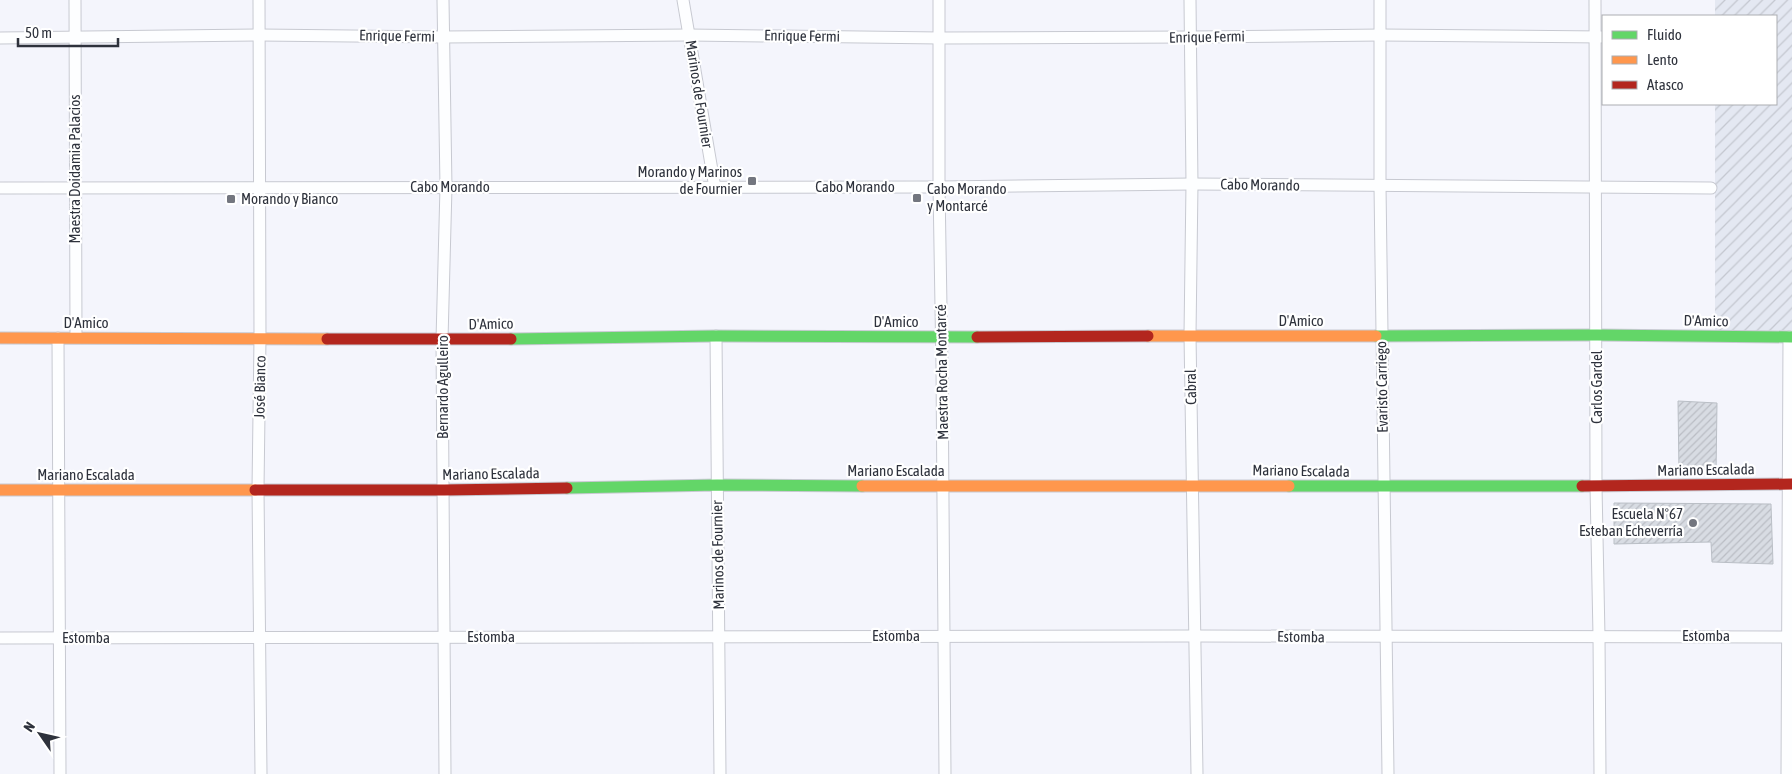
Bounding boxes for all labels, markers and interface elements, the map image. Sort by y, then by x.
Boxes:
scale bar [18,15,118,47]
legend [1602,15,1777,105]
text: 50 m [25,24,52,41]
street label: Enrique Fermi [359,26,435,45]
street label: Enrique Fermi [764,26,840,45]
text: Fluido [1647,26,1682,43]
street label: Enrique Fermi [1169,27,1245,46]
street label: Marinos de Fournier [683,39,717,150]
text: Lento [1647,51,1678,68]
text: Atasco [1647,76,1684,93]
street label: Maestra Doidamia Palacios [66,94,83,244]
place label: Morando y Marinos de Fournier [638,163,743,197]
marker: Morando y Marinos de Fournier [746,175,758,187]
street label: Cabo Morando [1220,175,1300,194]
street label: Cabo Morando [410,178,490,195]
street label: Cabo Morando [815,178,895,195]
place label: Cabo Morando y Montarcé [927,180,1007,214]
place label: Morando y Bianco [241,190,338,207]
marker: Cabo Morando y Montarcé [911,192,923,204]
marker: Morando y Bianco [225,193,237,205]
street label: Maestra Rocha Montarcé [932,304,951,440]
street label: D'Amico [1278,312,1324,329]
street label: D'Amico [1683,312,1729,329]
street label: D'Amico [873,313,919,330]
street label: D'Amico [63,314,109,331]
street label: D'Amico [468,315,514,332]
street label: Bernardo Agulleiro [434,335,451,439]
street label: Evaristo Carriego [1372,341,1391,433]
street label: Carlos Gardel [1588,350,1605,424]
street label: José Bianco [250,355,269,419]
street label: Cabral [1182,369,1199,405]
street label: Mariano Escalada [1657,460,1755,479]
street label: Mariano Escalada [1252,461,1350,480]
street label: Mariano Escalada [847,462,945,479]
street label: Mariano Escalada [442,464,540,483]
street label: Mariano Escalada [37,466,135,483]
street label: Marinos de Fournier [708,500,727,610]
place label: Escuela N°67 Esteban Echeverría [1579,505,1683,539]
marker: Escuela N°67 Esteban Echeverría [1687,517,1699,529]
street label: Estomba [872,627,920,644]
street label: Estomba [1682,627,1730,644]
street label: Estomba [467,628,515,645]
street label: Estomba [1277,628,1325,645]
street label: Estomba [62,629,110,646]
north arrow [15,709,65,759]
text: N [20,719,38,735]

